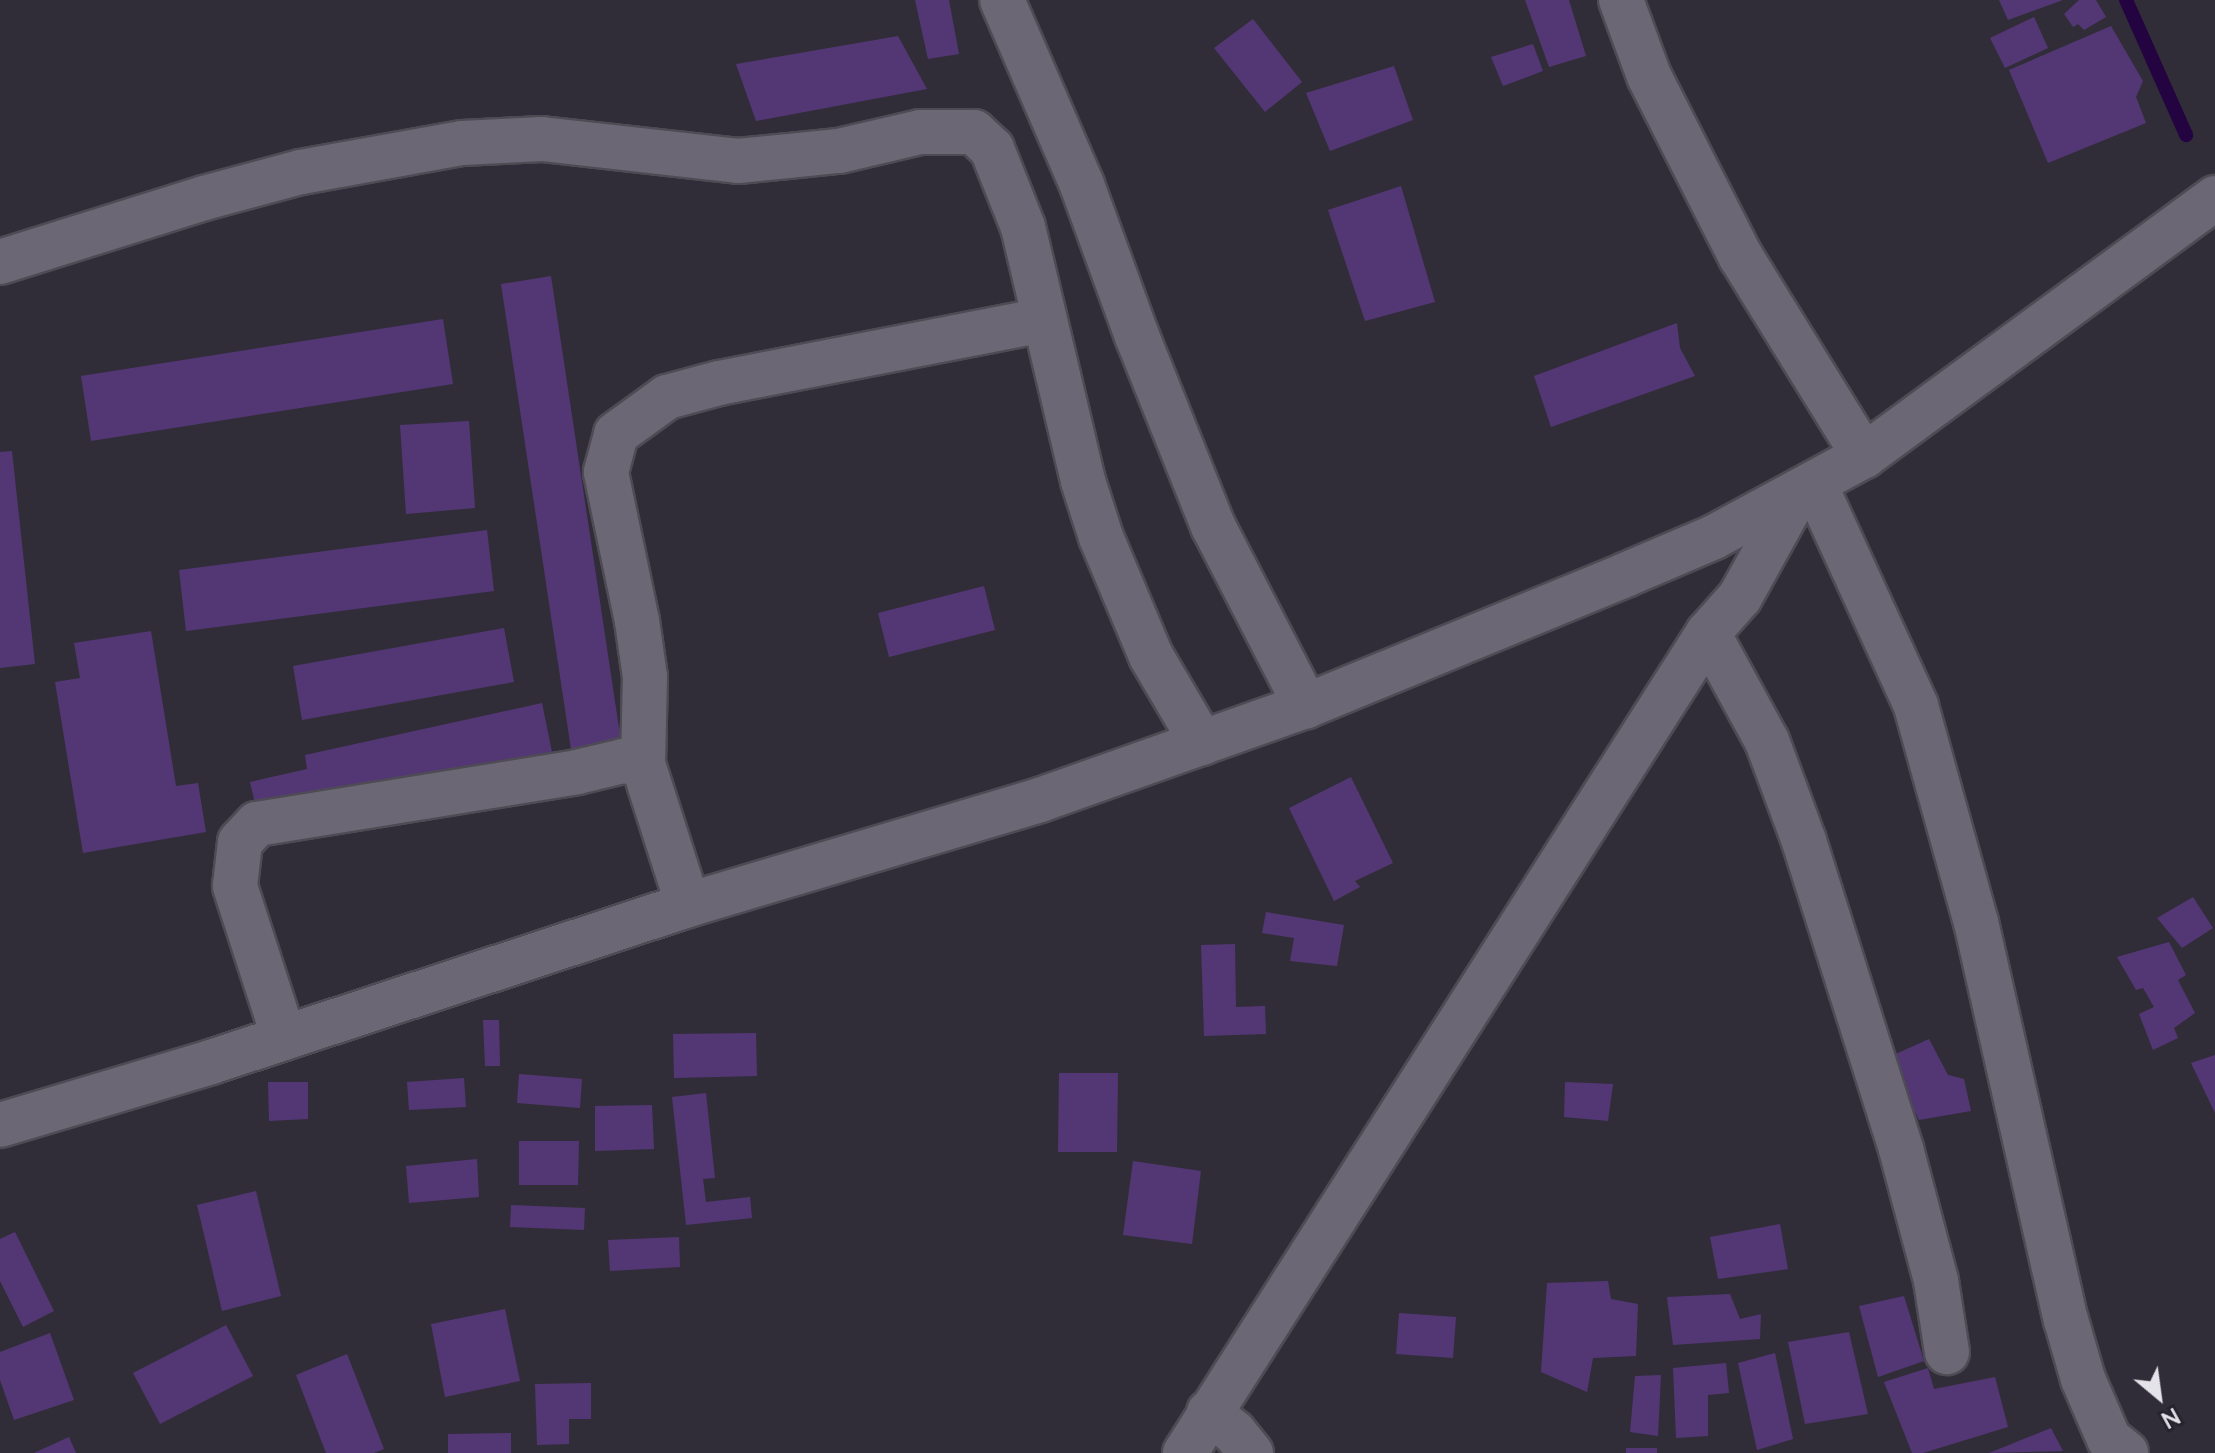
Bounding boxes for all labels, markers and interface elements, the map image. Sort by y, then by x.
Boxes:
north arrow [2119,1357,2199,1437]
text: N [2157,1403,2185,1434]

